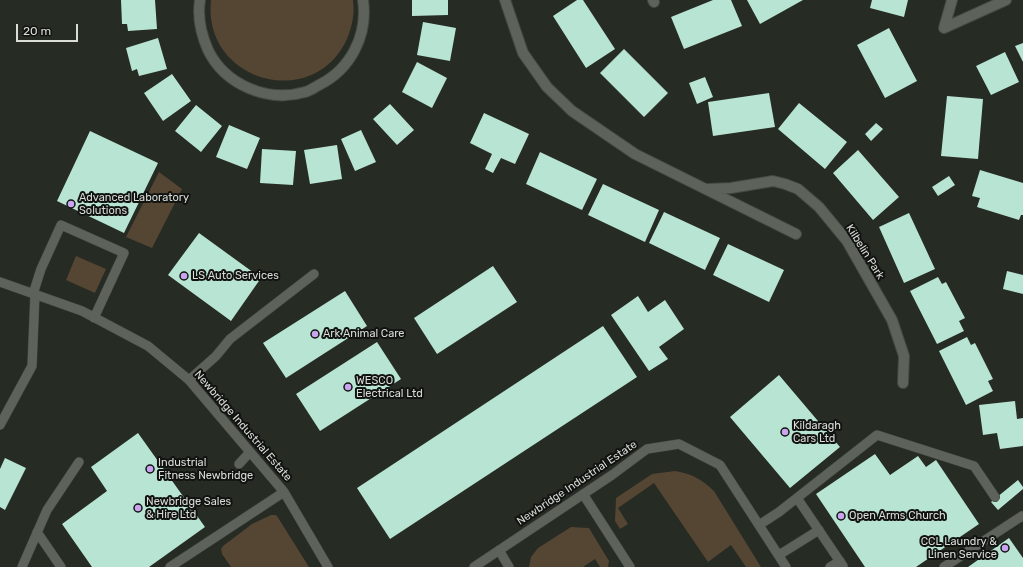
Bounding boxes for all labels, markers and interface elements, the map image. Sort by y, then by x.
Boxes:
scale bar [18,16,80,42]
text: 20 m [23,24,51,38]
place label: Advanced Laboratory Solutions [79,191,189,217]
marker: Advanced Laboratory Solutions [66,199,76,209]
street label: Kilbelin Park [843,222,887,282]
place label: LS Auto Services [192,269,279,283]
marker: LS Auto Services [179,271,189,281]
place label: Ark Animal Care [323,327,404,341]
marker: Ark Animal Care [310,329,320,339]
street label: Newbridge Industrial Estate [191,368,295,484]
place label: WESCO Electrical Ltd [356,374,423,400]
marker: WESCO Electrical Ltd [343,382,353,392]
place label: Kildaragh Cars Ltd [793,419,841,445]
marker: Kildaragh Cars Ltd [780,427,790,437]
street label: Newbridge Industrial Estate [514,438,640,528]
place label: Industrial Fitness Newbridge [158,456,253,482]
marker: Industrial Fitness Newbridge [145,464,155,474]
place label: Newbridge Sales & Hire Ltd [146,495,231,521]
marker: Newbridge Sales & Hire Ltd [133,503,143,513]
place label: Open Arms Church [849,509,946,523]
marker: Open Arms Church [836,511,846,521]
place label: CCL Laundry & Linen Service [921,535,997,561]
marker: CCL Laundry & Linen Service [1000,543,1010,553]

